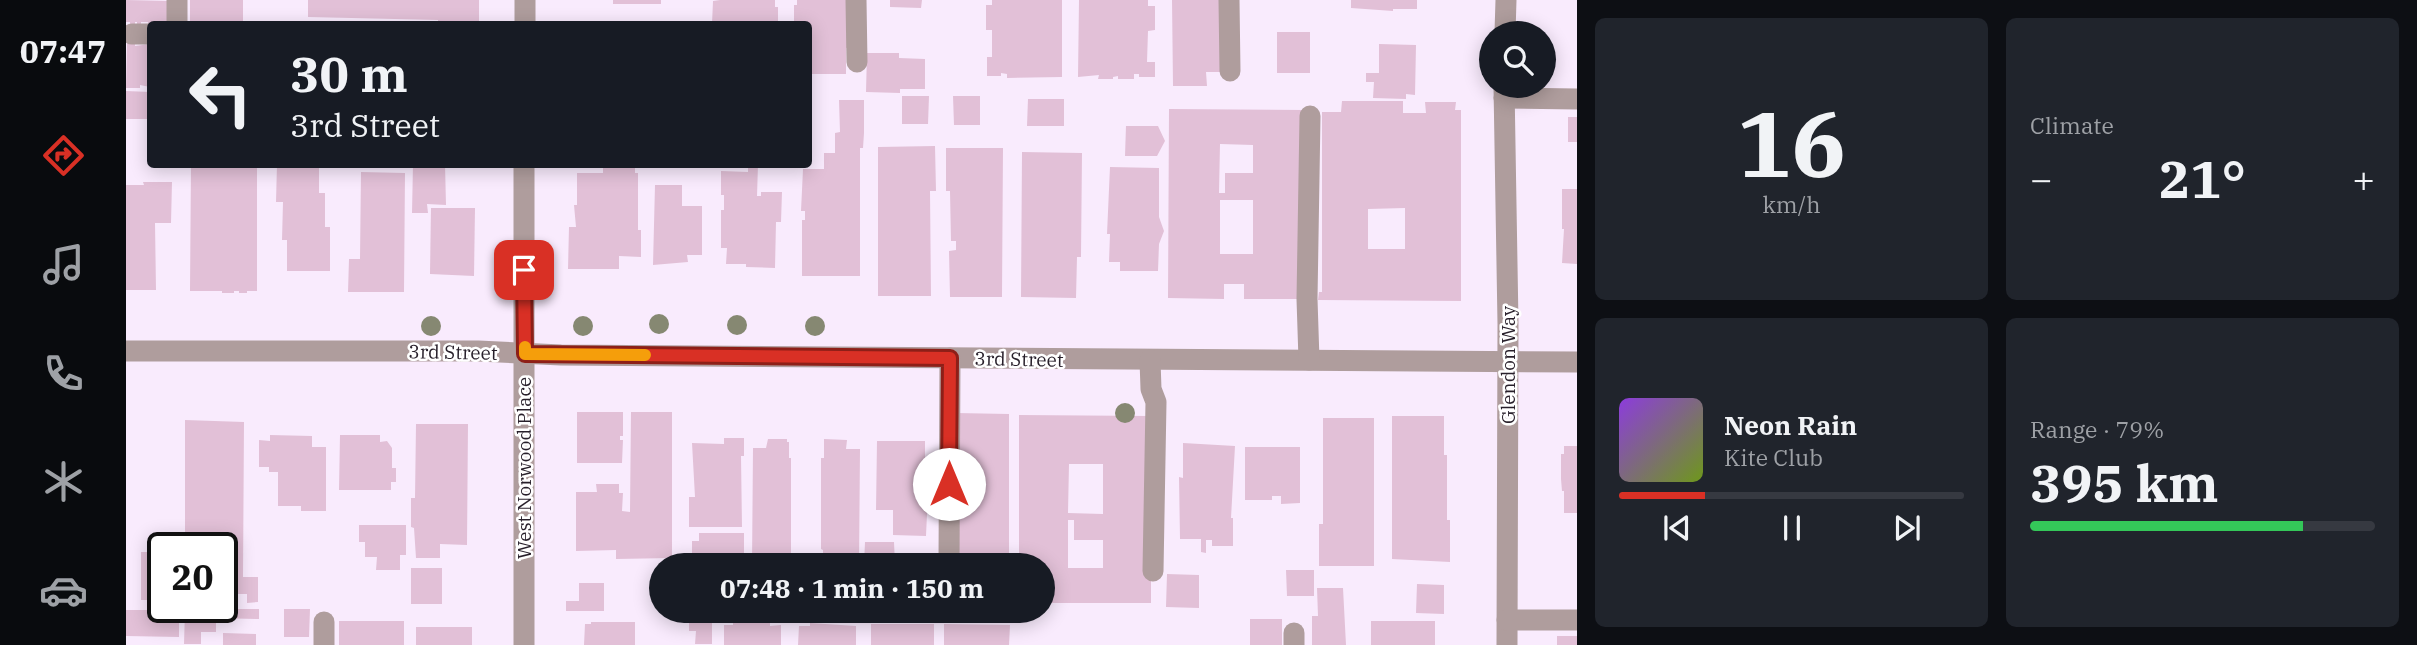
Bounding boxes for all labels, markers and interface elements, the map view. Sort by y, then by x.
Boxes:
map controls [1479,21,1556,98]
button: search [1479,21,1556,98]
text: 07:47 [20,30,106,72]
text: 30 m [290,42,408,105]
icon: left [175,49,266,140]
text: 16 [1737,84,1846,202]
text: 3rd Street [290,104,440,146]
text: Climate [2030,110,2114,140]
icon: directions [39,131,88,180]
text: 21° [2159,145,2246,212]
text: − [2030,154,2053,203]
text: + [2352,154,2375,203]
text: km/h [1762,189,1821,219]
icon: music [39,240,88,289]
pin [494,240,554,300]
icon: arrive [505,251,543,289]
street label: Glendon Way [1496,305,1520,424]
street label: 3rd Street [408,339,498,365]
street label: 3rd Street [974,346,1064,372]
icon: phone [39,349,88,398]
street label: West Norwood Place [512,377,536,559]
text: Neon Rain [1724,408,1857,442]
text: Range · 79% [2030,414,2164,444]
text: Kite Club [1724,442,1823,472]
position arrow [912,447,986,521]
text: 395 km [2030,449,2219,516]
icon: climate [39,457,88,506]
icon: previous [1658,509,1696,547]
icon: pause [1773,509,1811,547]
icon: next [1888,509,1926,547]
speed limit sign: 20 [147,532,238,623]
icon: car [39,566,88,615]
text: 07:48 · 1 min · 150 m [720,571,984,605]

